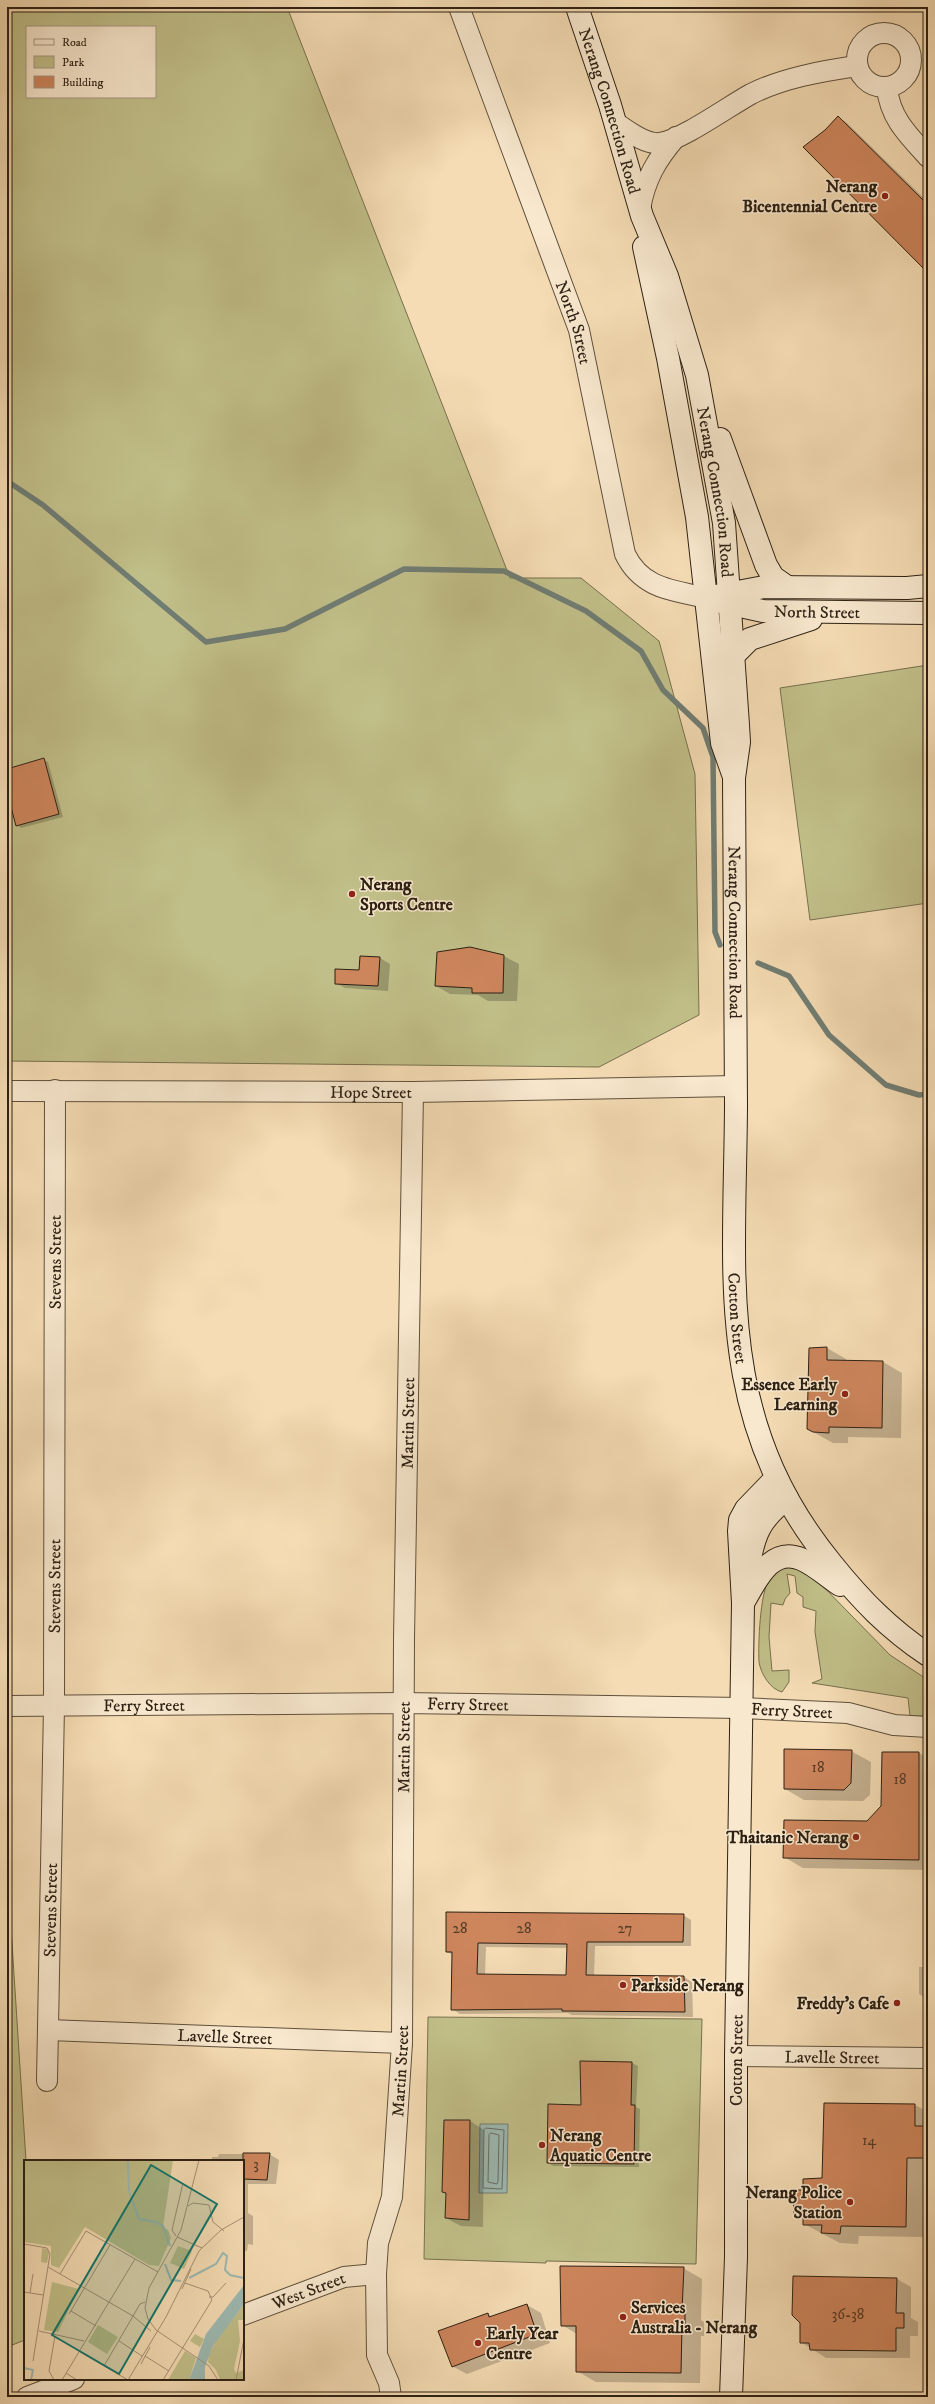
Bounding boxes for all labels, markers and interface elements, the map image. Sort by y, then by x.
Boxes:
street label: Nerang Connection Road [573,25,645,197]
legend [26,26,156,98]
text: Road [62,35,87,50]
text: Park [62,55,84,70]
text: Building [62,75,103,90]
place label: Nerang Bicentennial Centre [742,176,878,218]
marker: Nerang Bicentennial Centre [880,191,890,201]
street label: North Street [550,278,596,367]
street label: Nerang Connection Road [691,405,738,579]
street label: North Street [774,601,861,624]
street label: Nerang Connection Road [723,846,746,1019]
place label: Nerang Sports Centre [360,874,453,916]
marker: Nerang Sports Centre [347,889,357,899]
street label: Hope Street [330,1082,412,1104]
street label: Stevens Street [45,1214,67,1309]
street label: Cotton Street [722,1272,752,1366]
place label: Essence Early Learning [741,1374,838,1416]
street label: Martin Street [397,1377,420,1469]
marker: Essence Early Learning [840,1389,850,1399]
street label: Stevens Street [44,1538,66,1633]
street label: Ferry Street [427,1693,510,1717]
street label: Ferry Street [103,1695,185,1717]
street label: Ferry Street [751,1698,834,1724]
street label: Martin Street [393,1701,416,1793]
house number: 18 [811,1758,825,1777]
house number: 18 [893,1770,907,1789]
place label: Thaitanic Nerang [725,1827,849,1849]
marker: Thaitanic Nerang [851,1832,861,1842]
street label: Stevens Street [39,1862,63,1957]
house number: 28 [453,1919,467,1938]
house number: 28 [517,1919,531,1938]
house number: 27 [618,1919,633,1938]
place label: Parkside Nerang [631,1975,744,1997]
marker: Parkside Nerang [618,1980,628,1990]
place label: Freddy's Cafe [797,1993,889,2015]
marker: Freddy's Cafe [892,1998,902,2008]
street label: Cotton Street [726,2014,749,2106]
street label: Lavelle Street [177,2025,273,2050]
street label: Martin Street [387,2025,414,2118]
street label: Lavelle Street [784,2047,880,2070]
place label: Nerang Aquatic Centre [549,2125,651,2167]
house number: 14 [862,2131,876,2150]
marker: Nerang Aquatic Centre [537,2140,547,2150]
house number: 3 [253,2155,259,2174]
inset map [24,2160,244,2380]
place label: Nerang Police Station [745,2182,842,2224]
marker: Nerang Police Station [845,2197,855,2207]
street label: West Street [268,2267,349,2315]
place label: Services Australia - Nerang [630,2297,758,2339]
house number: 36-38 [832,2305,864,2324]
marker: Services Australia - Nerang [618,2312,628,2322]
place label: Early Year Centre [486,2323,559,2365]
marker: Early Year Centre [473,2338,483,2348]

